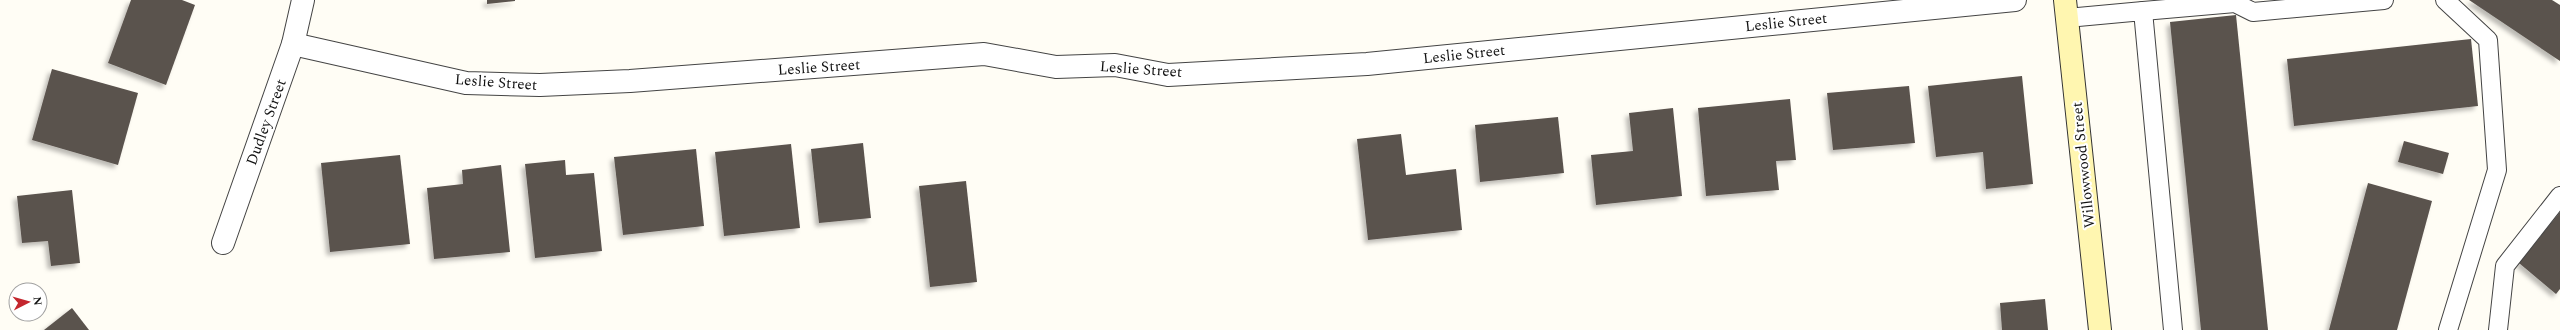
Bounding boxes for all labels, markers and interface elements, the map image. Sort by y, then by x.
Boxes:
street label: Leslie Street [1744,7,1828,38]
street label: Leslie Street [1422,39,1506,70]
street label: Leslie Street [777,53,861,82]
street label: Leslie Street [1099,55,1183,84]
street label: Leslie Street [454,68,538,97]
street label: Dudley Street [240,76,293,169]
street label: Willowwood Street [2065,101,2102,229]
north arrow [8,282,48,322]
text: N [29,296,46,306]

